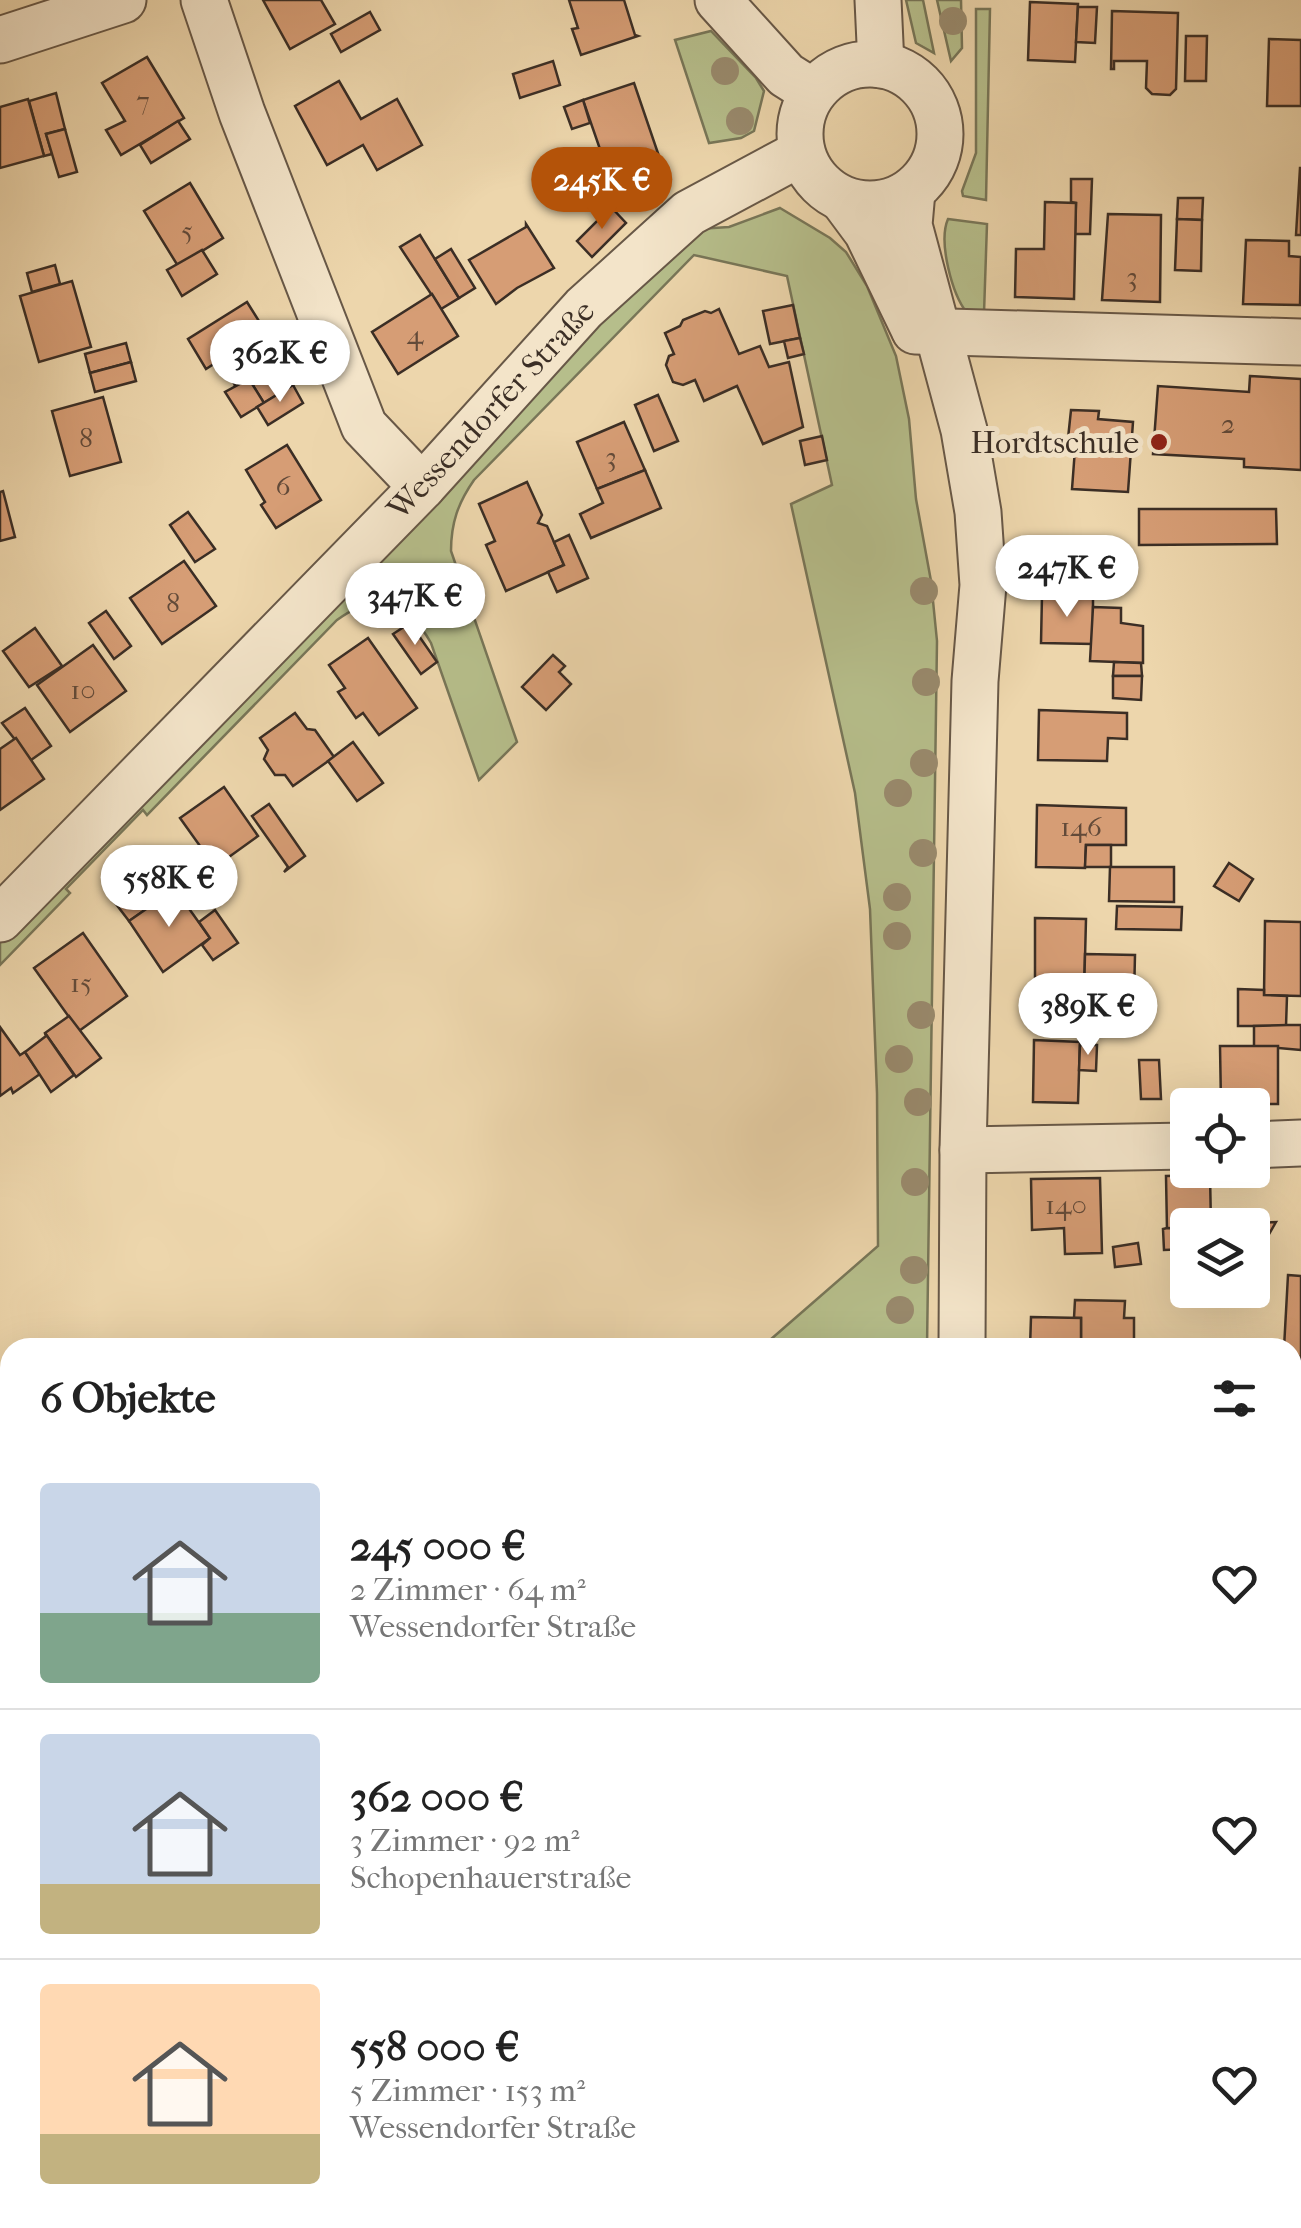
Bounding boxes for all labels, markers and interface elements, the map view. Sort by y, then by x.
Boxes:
house number: 7 [136,84,150,117]
pin: 245K € [521,147,683,232]
text: 245K € [553,161,651,198]
house number: 5 [181,214,193,247]
house number: 3 [1126,260,1138,293]
street label: Wessendorfer Straße [379,293,602,528]
house number: 4 [407,318,425,351]
pin: 362K € [199,320,361,405]
text: 362K € [232,334,328,371]
house number: 2 [1221,407,1235,440]
house number: 8 [79,421,93,454]
place label: Hordtschule [970,424,1139,461]
marker: Hordtschule [1148,431,1170,453]
house number: 3 [605,440,617,473]
house number: 6 [275,469,291,502]
pin: 247K € [986,535,1148,620]
text: 247K € [1017,549,1117,586]
pin: 347K € [334,563,496,648]
text: 347K € [367,577,463,614]
house number: 8 [166,586,180,619]
house number: 10 [70,673,96,706]
house number: 146 [1060,810,1103,843]
pin: 558K € [88,845,250,930]
text: 558K € [123,859,215,896]
house number: 15 [70,966,92,999]
pin: 389K € [1007,973,1169,1058]
text: 389K € [1040,987,1136,1024]
map controls [1170,1088,1270,1308]
button: locate [1170,1088,1270,1188]
house number: 140 [1045,1188,1087,1221]
button: layers [1170,1208,1270,1308]
icon: filters [1207,1371,1262,1426]
text: 6 Objekte [40,1374,216,1423]
text: 245 000 € [350,1522,526,1571]
icon: home [120,1523,240,1643]
icon: heart [1207,1556,1262,1611]
text: 2 Zimmer · 64 m² [350,1571,586,1608]
text: Wessendorfer Straße [350,1608,636,1645]
text: 362 000 € [350,1773,524,1822]
icon: home [120,1774,240,1894]
icon: heart [1207,1807,1262,1862]
text: 3 Zimmer · 92 m² [350,1822,580,1859]
text: Schopenhauerstraße [350,1859,631,1896]
text: 558 000 € [350,2023,520,2072]
icon: home [120,2024,240,2144]
icon: heart [1207,2057,1262,2112]
text: 5 Zimmer · 153 m² [350,2072,585,2109]
text: Wessendorfer Straße [350,2109,636,2146]

